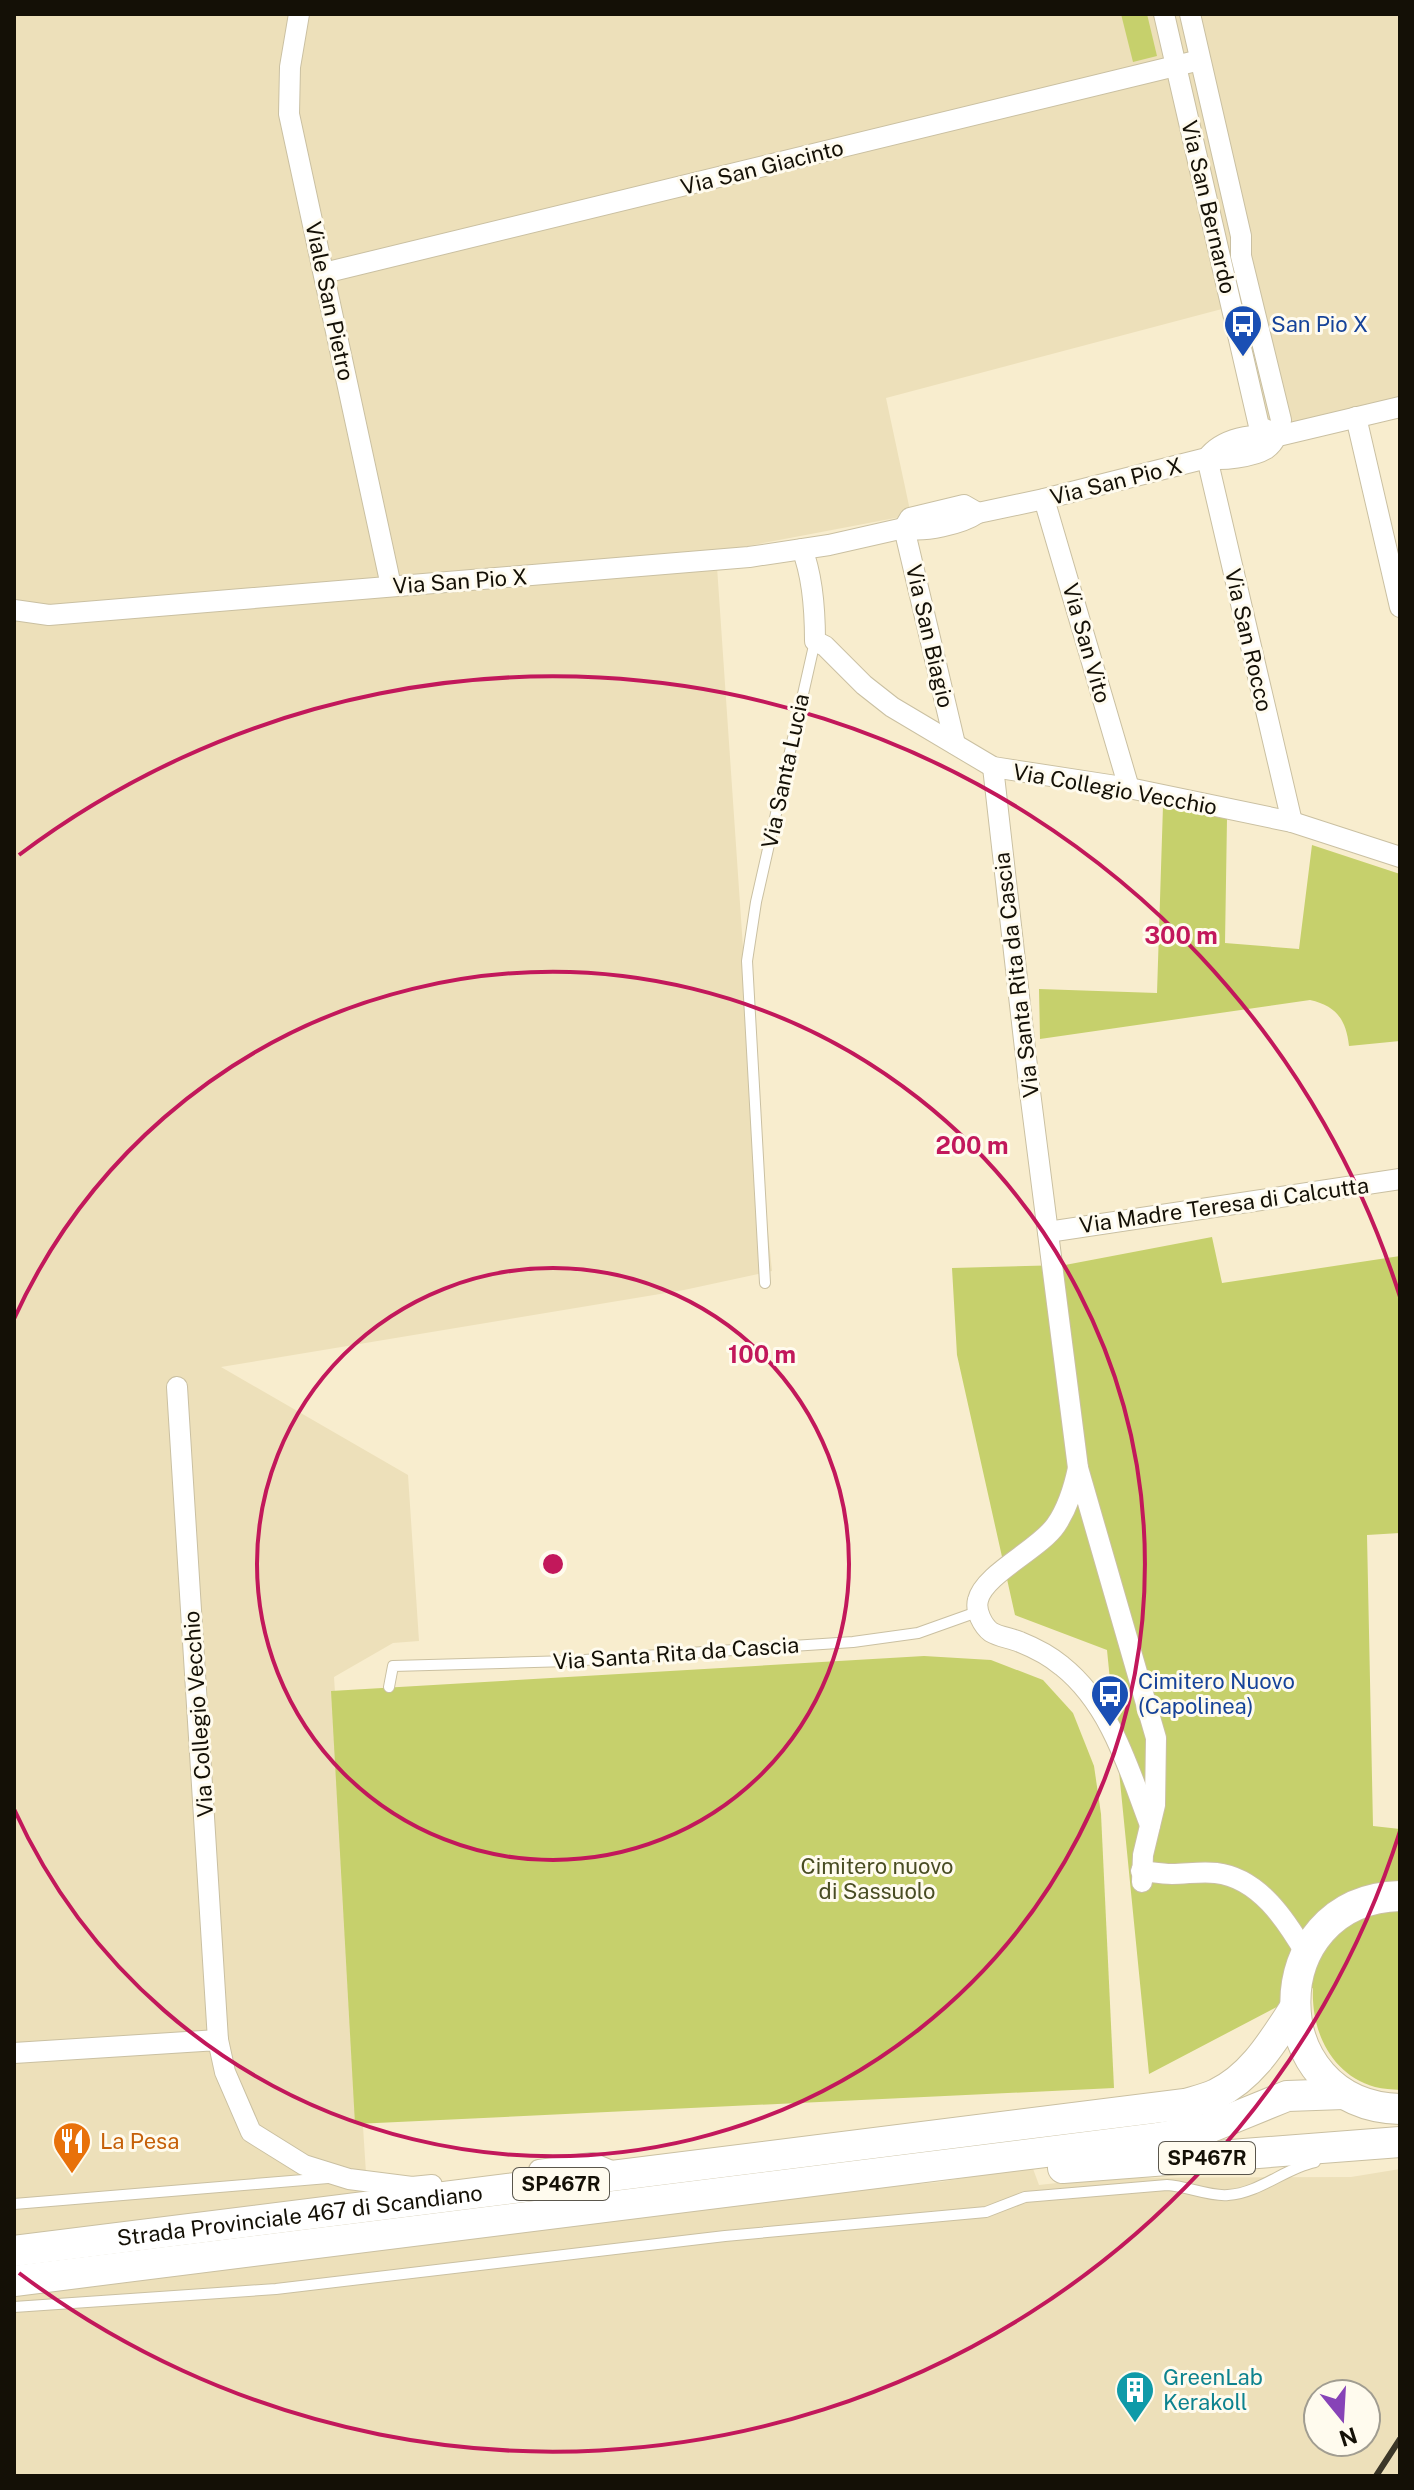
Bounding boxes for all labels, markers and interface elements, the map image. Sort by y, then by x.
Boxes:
street label: Via San Bernardo [1176,118,1242,296]
street label: Via San Giacinto [678,134,846,200]
street label: Viale San Pietro [300,219,360,383]
bus stop icon: San Pio X [1222,303,1264,358]
place label: San Pio X [1271,311,1368,337]
street label: Via San Pio X [1047,452,1185,510]
street label: Via San Biagio [901,562,959,710]
street label: Via San Pio X [392,563,528,599]
street label: Via San Rocco [1220,566,1278,714]
street label: Via San Vito [1058,580,1116,706]
street label: Via Santa Lucia [756,691,814,851]
street label: Via Collegio Vecchio [1011,758,1219,820]
street label: Via Santa Rita da Cascia [988,851,1044,1099]
text: 300 m [1144,921,1218,949]
text: 200 m [935,1131,1009,1159]
street label: Via Madre Teresa di Calcutta [1078,1172,1370,1238]
text: 100 m [728,1340,796,1368]
centre of rings [539,1550,567,1578]
street label: Via Collegio Vecchio [178,1610,218,1818]
street label: Via Santa Rita da Cascia [552,1631,800,1675]
place label: Cimitero Nuovo (Capolinea) [1138,1668,1295,1719]
bus stop icon: Cimitero Nuovo (Capolinea) [1089,1673,1131,1728]
park label: Cimitero nuovo di Sassuolo [800,1853,954,1904]
restaurant icon: La Pesa [51,2120,93,2175]
place label: La Pesa [100,2128,179,2154]
road number: SP467R [1159,2142,1255,2174]
road number: SP467R [513,2168,609,2200]
street label: Strada Provinciale 467 di Scandiano [115,2179,484,2251]
place label: GreenLab Kerakoll [1163,2364,1263,2415]
building icon: GreenLab Kerakoll [1114,2369,1156,2424]
north arrow [1302,2378,1382,2458]
text: N [1336,2422,1360,2452]

